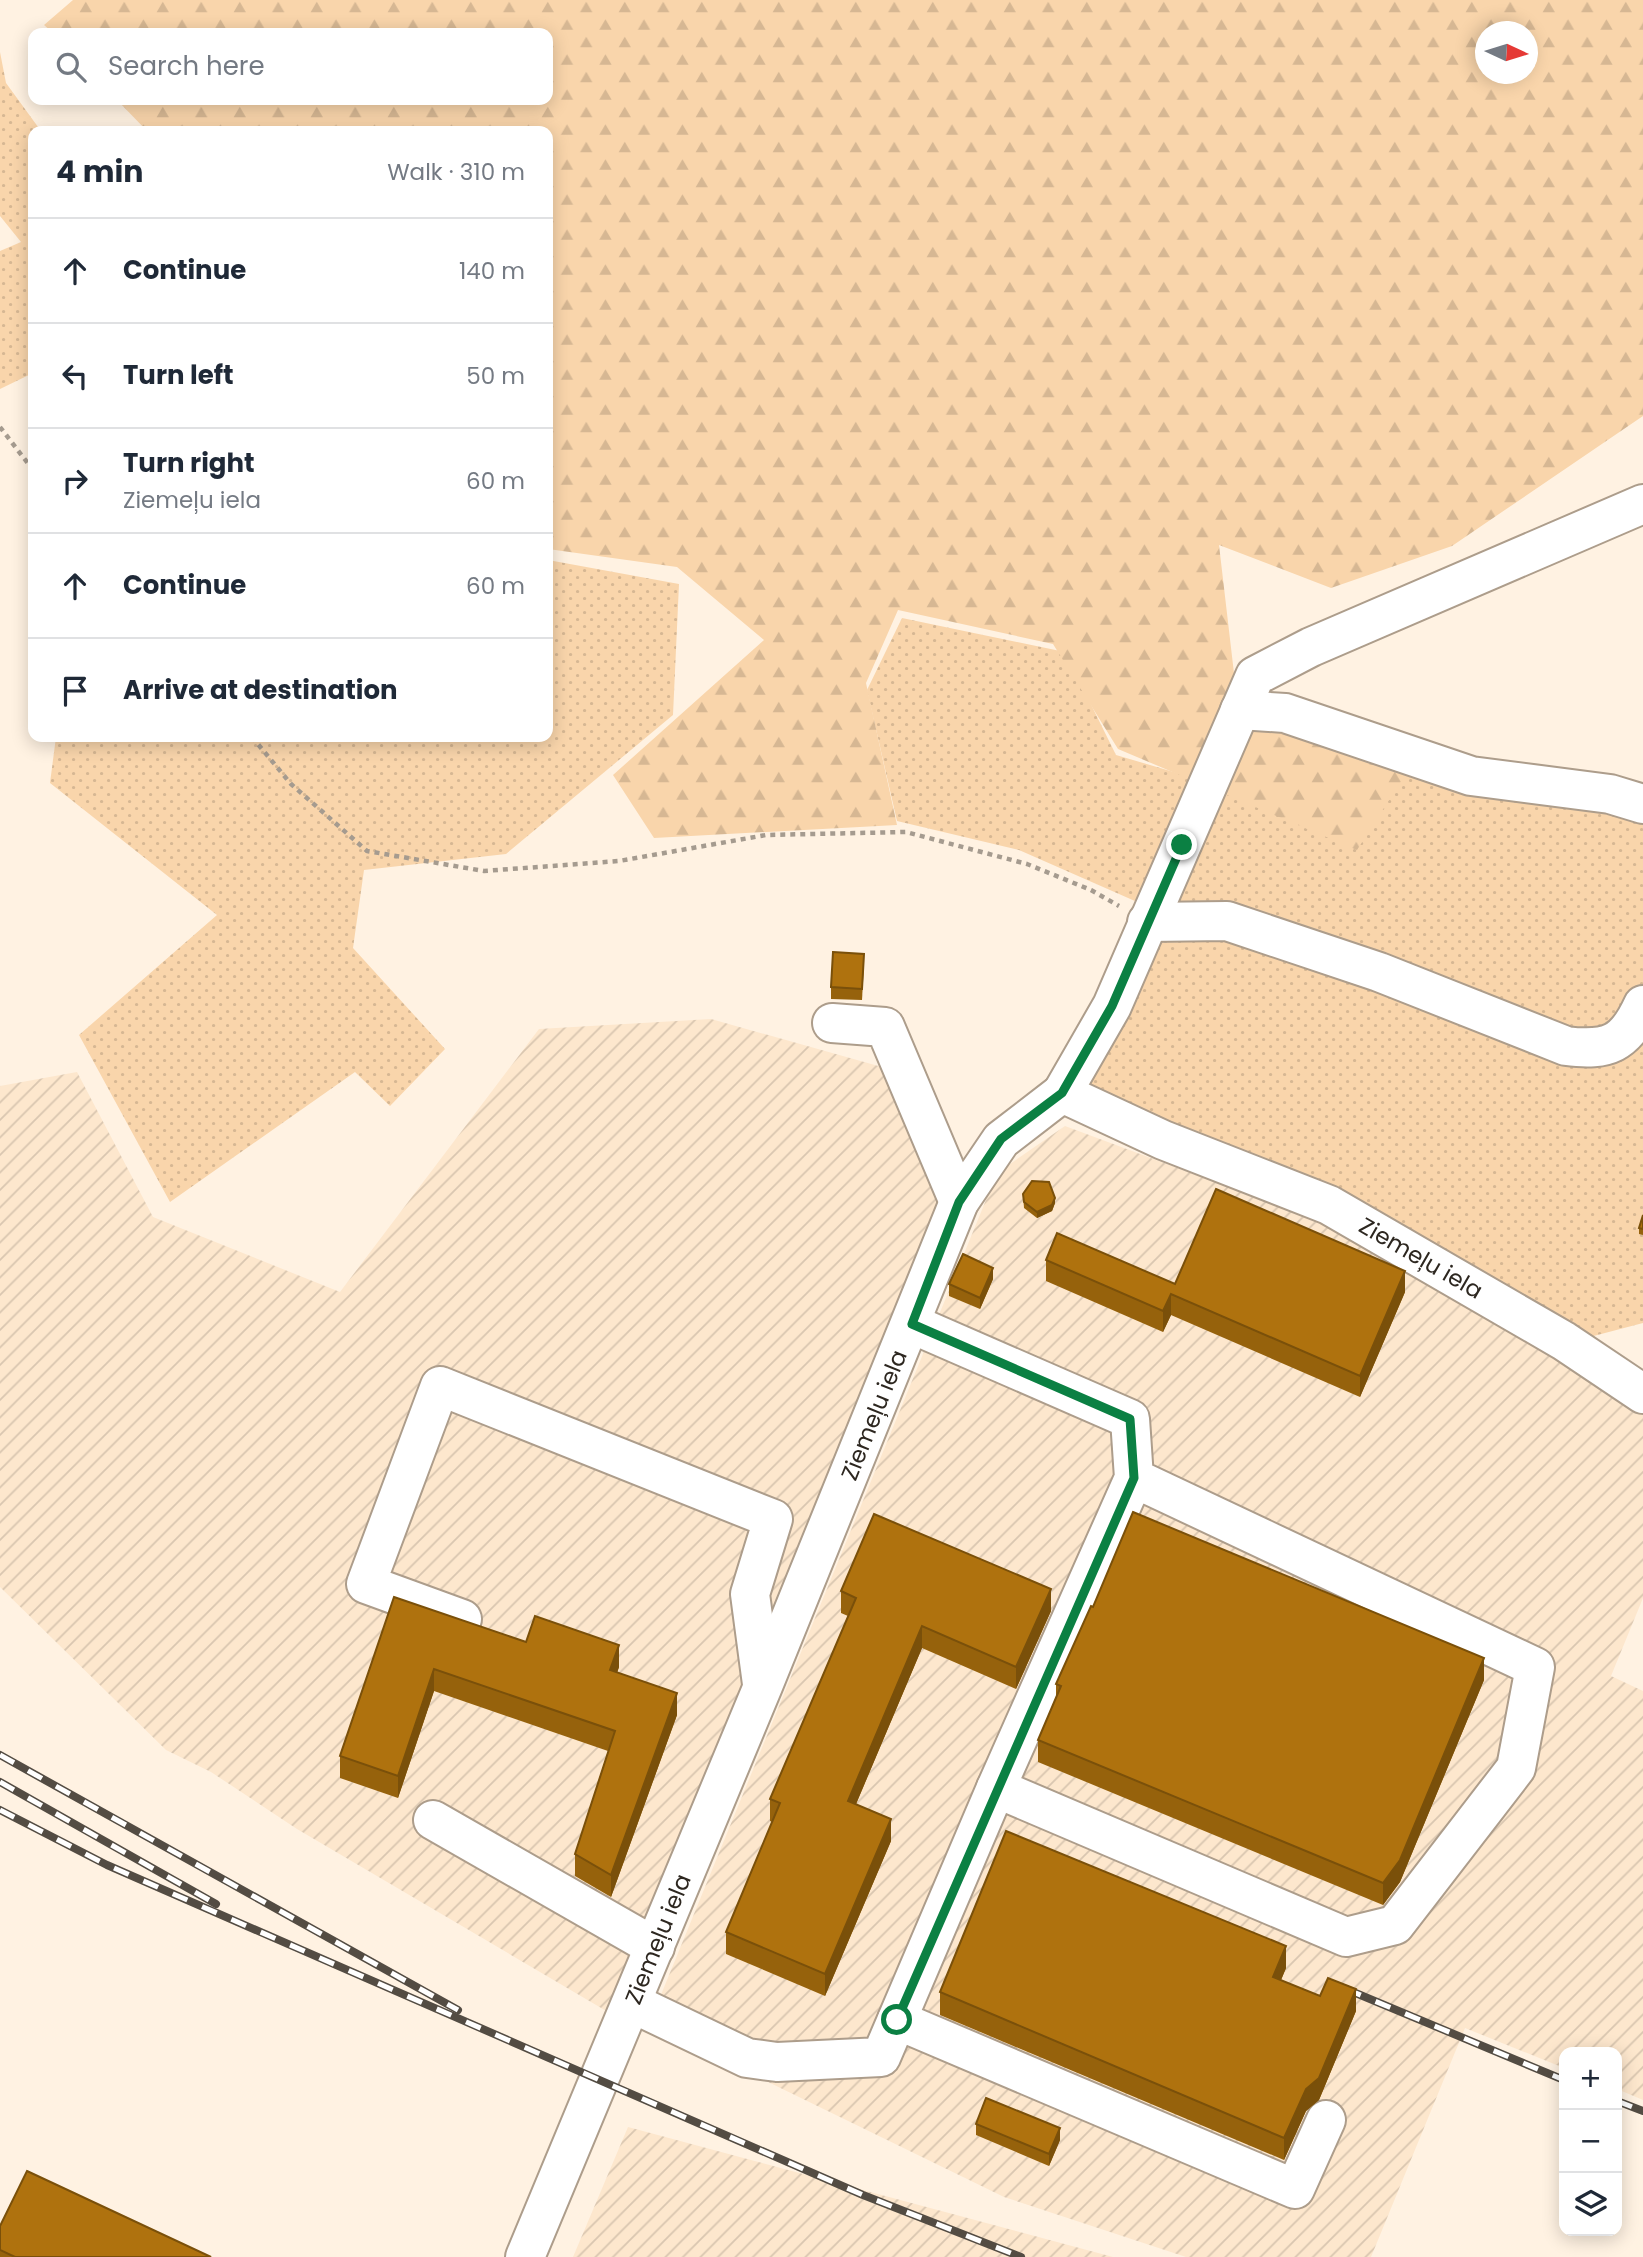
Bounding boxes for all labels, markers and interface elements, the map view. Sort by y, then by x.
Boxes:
north arrow [1475,21,1538,84]
search box [28,28,553,105]
icon: search [52,48,90,86]
text: Search here [108,48,265,84]
text: 4 min [56,150,144,193]
text: Walk · 310 m [387,156,525,188]
icon: ahead [56,252,94,290]
text: Continue [123,252,246,288]
text: 140 m [459,255,525,287]
icon: left [56,357,94,395]
text: Turn left [123,357,234,393]
text: 50 m [466,360,525,392]
text: Turn right [123,445,255,481]
icon: right [56,462,94,500]
text: 60 m [466,465,525,497]
text: Ziemeļu iela [123,484,261,516]
icon: ahead [56,567,94,605]
text: Continue [123,567,246,603]
text: 60 m [466,570,525,602]
icon: arrive [56,672,94,710]
text: Arrive at destination [123,672,398,708]
route end [1166,829,1197,860]
street label: Ziemeļu iela [1353,1210,1489,1306]
street label: Ziemeļu iela [833,1345,915,1485]
street label: Ziemeļu iela [617,1869,699,2009]
route start [881,2004,912,2035]
map controls [1559,2047,1622,2236]
button: + [1559,2047,1622,2110]
button: − [1559,2110,1622,2173]
button: layers [1559,2173,1622,2236]

